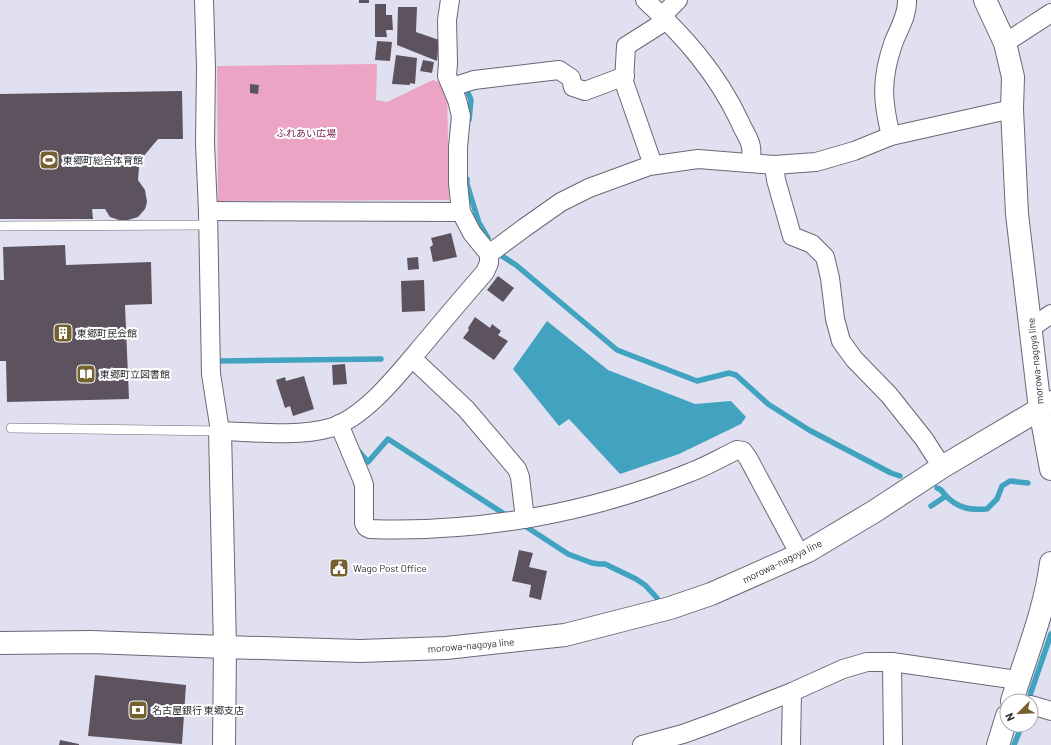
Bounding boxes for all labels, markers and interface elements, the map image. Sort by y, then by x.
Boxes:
park label: ふれあい広場 [276,127,336,139]
sports icon: 東郷町総合体育館 [38,149,60,171]
place label: 東郷町総合体育館 [63,154,143,166]
street label: morowa-nagoya line [1024,317,1046,405]
building icon: 東郷町民会館 [52,322,74,344]
place label: 東郷町民会館 [77,327,137,339]
library icon: 東郷町立図書館 [75,363,97,385]
place label: 東郷町立図書館 [100,368,170,380]
street label: morowa-nagoya line [740,537,824,585]
public building icon: Wago Post Office [328,557,350,579]
place label: Wago Post Office [353,562,427,574]
street label: morowa-nagoya line [427,635,515,655]
north arrow [999,693,1039,733]
bank icon: 名古屋銀行 東郷支店 [127,699,149,721]
place label: 名古屋銀行 東郷支店 [152,704,244,716]
text: N [1002,711,1017,723]

